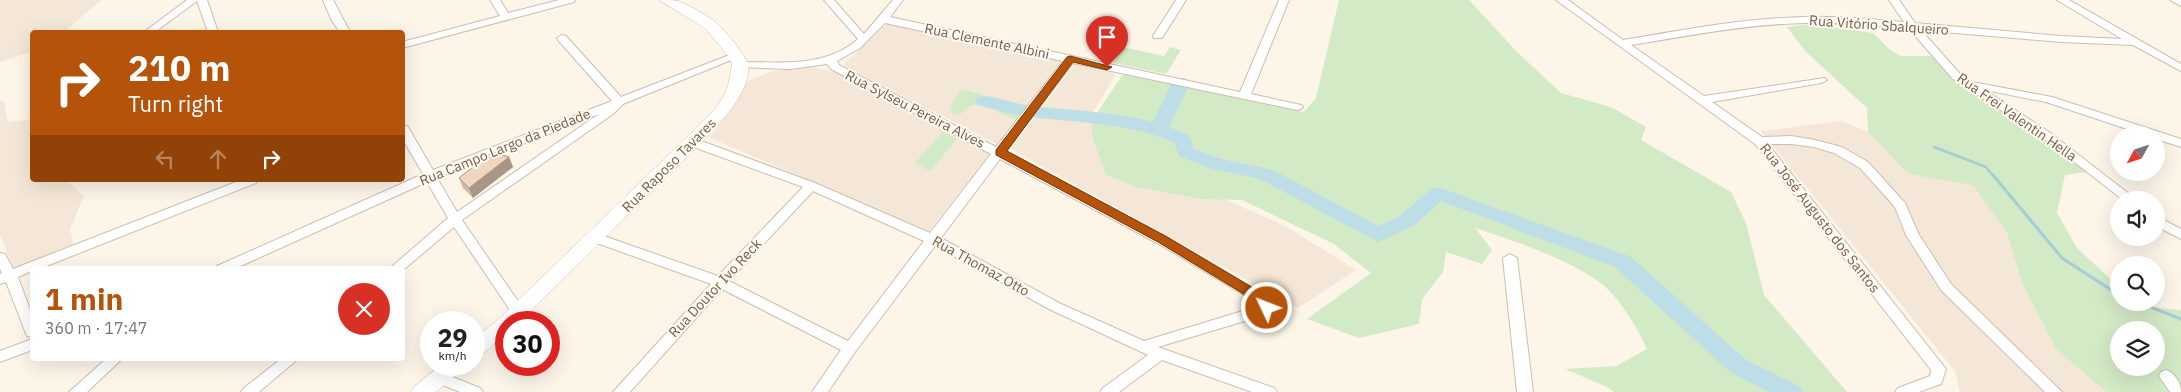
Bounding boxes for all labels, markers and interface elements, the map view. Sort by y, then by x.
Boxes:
street label: Rua Vitório Sbalqueiro [1809,11,1950,39]
pin [1086,16,1128,67]
street label: Rua Clemente Albini [923,19,1051,63]
icon: arrive [1093,23,1121,51]
text: 210 m [128,45,231,91]
icon: right [45,50,110,115]
street label: Rua Sylseu Pereira Alves [842,66,988,152]
street label: Rua Frei Valentin Hella [1954,69,2081,165]
text: Turn right [128,89,223,118]
street label: Rua Campo Largo da Piedade [417,104,594,190]
street label: Rua Raposo Tavares [618,114,720,216]
north arrow [2110,126,2165,181]
map controls [2110,126,2165,376]
street label: Rua José Augusto dos Santos [1756,140,1884,296]
icon: left [151,145,179,173]
icon: ahead [204,145,232,173]
icon: right [257,145,285,173]
button: sound [2110,191,2165,246]
street label: Rua Thomaz Otto [929,232,1033,300]
street label: Rua Doutor Ivo Reck [665,234,766,341]
button: search [2110,256,2165,311]
text: 1 min [45,279,123,318]
position arrow [1240,281,1292,333]
button: close [338,283,390,335]
speed limit sign: 30 [495,311,560,376]
text: 360 m · 17:47 [45,318,147,338]
text: 29 [437,321,468,354]
button: layers [2110,321,2165,376]
text: km/h [438,348,467,363]

